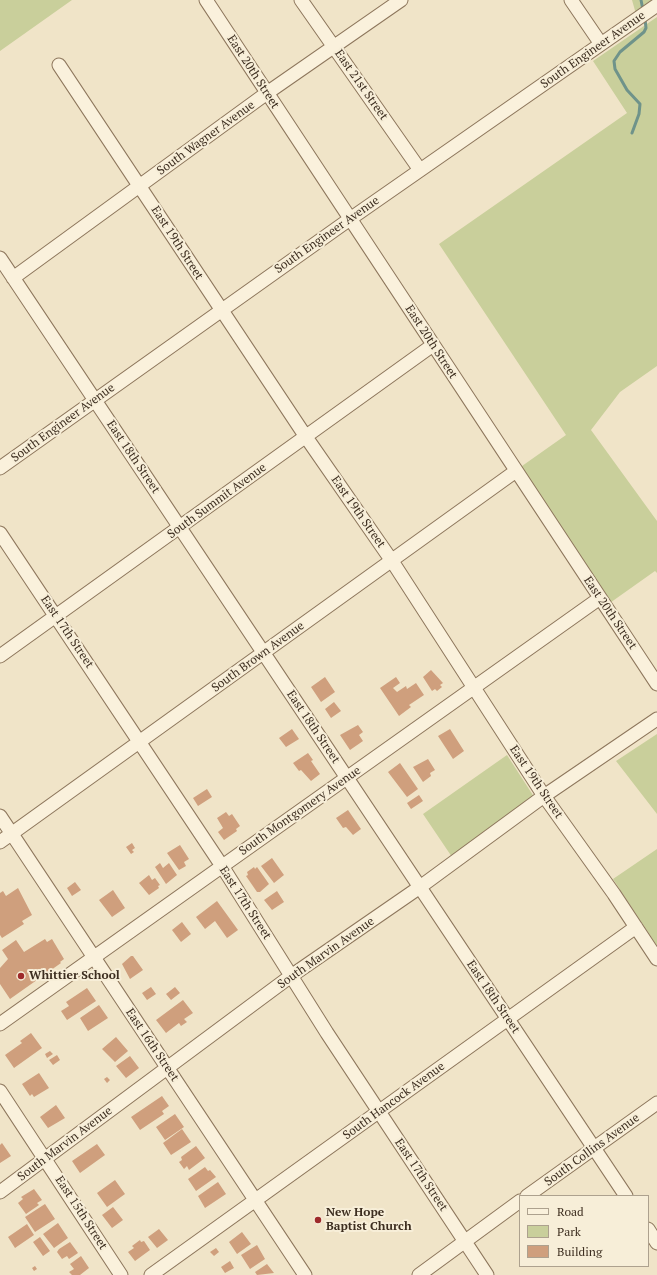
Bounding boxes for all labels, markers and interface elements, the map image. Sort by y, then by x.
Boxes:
street label: South Engineer Avenue [538,8,648,92]
street label: East 20th Street [224,33,282,111]
street label: East 21st Street [331,47,391,123]
street label: South Wagner Avenue [154,98,258,178]
street label: South Engineer Avenue [272,193,382,277]
street label: East 19th Street [148,204,206,282]
street label: East 20th Street [402,303,460,381]
street label: South Engineer Avenue [8,381,118,465]
street label: East 18th Street [103,418,163,496]
street label: South Summit Avenue [165,460,269,542]
street label: East 19th Street [328,473,388,551]
street label: East 20th Street [580,574,640,652]
street label: East 17th Street [37,593,97,671]
street label: South Brown Avenue [209,619,307,695]
street label: East 18th Street [283,688,343,766]
street label: East 19th Street [506,743,566,821]
street label: South Montgomery Avenue [236,763,364,859]
street label: East 17th Street [216,864,274,942]
street label: South Marvin Avenue [275,914,377,992]
street label: East 18th Street [463,958,523,1036]
place label: Whittier School [29,969,120,983]
marker: Whittier School [16,971,26,981]
street label: East 16th Street [122,1006,182,1084]
street label: South Hancock Avenue [340,1059,448,1143]
street label: South Marvin Avenue [15,1104,115,1184]
street label: South Collins Avenue [542,1111,642,1189]
street label: East 17th Street [391,1136,451,1214]
street label: East 15th Street [52,1174,110,1252]
legend [519,1195,649,1267]
text: Road [557,1204,584,1219]
place label: New Hope Baptist Church [326,1206,412,1234]
marker: New Hope Baptist Church [313,1215,323,1225]
text: Park [557,1224,581,1239]
text: Building [557,1244,602,1259]

